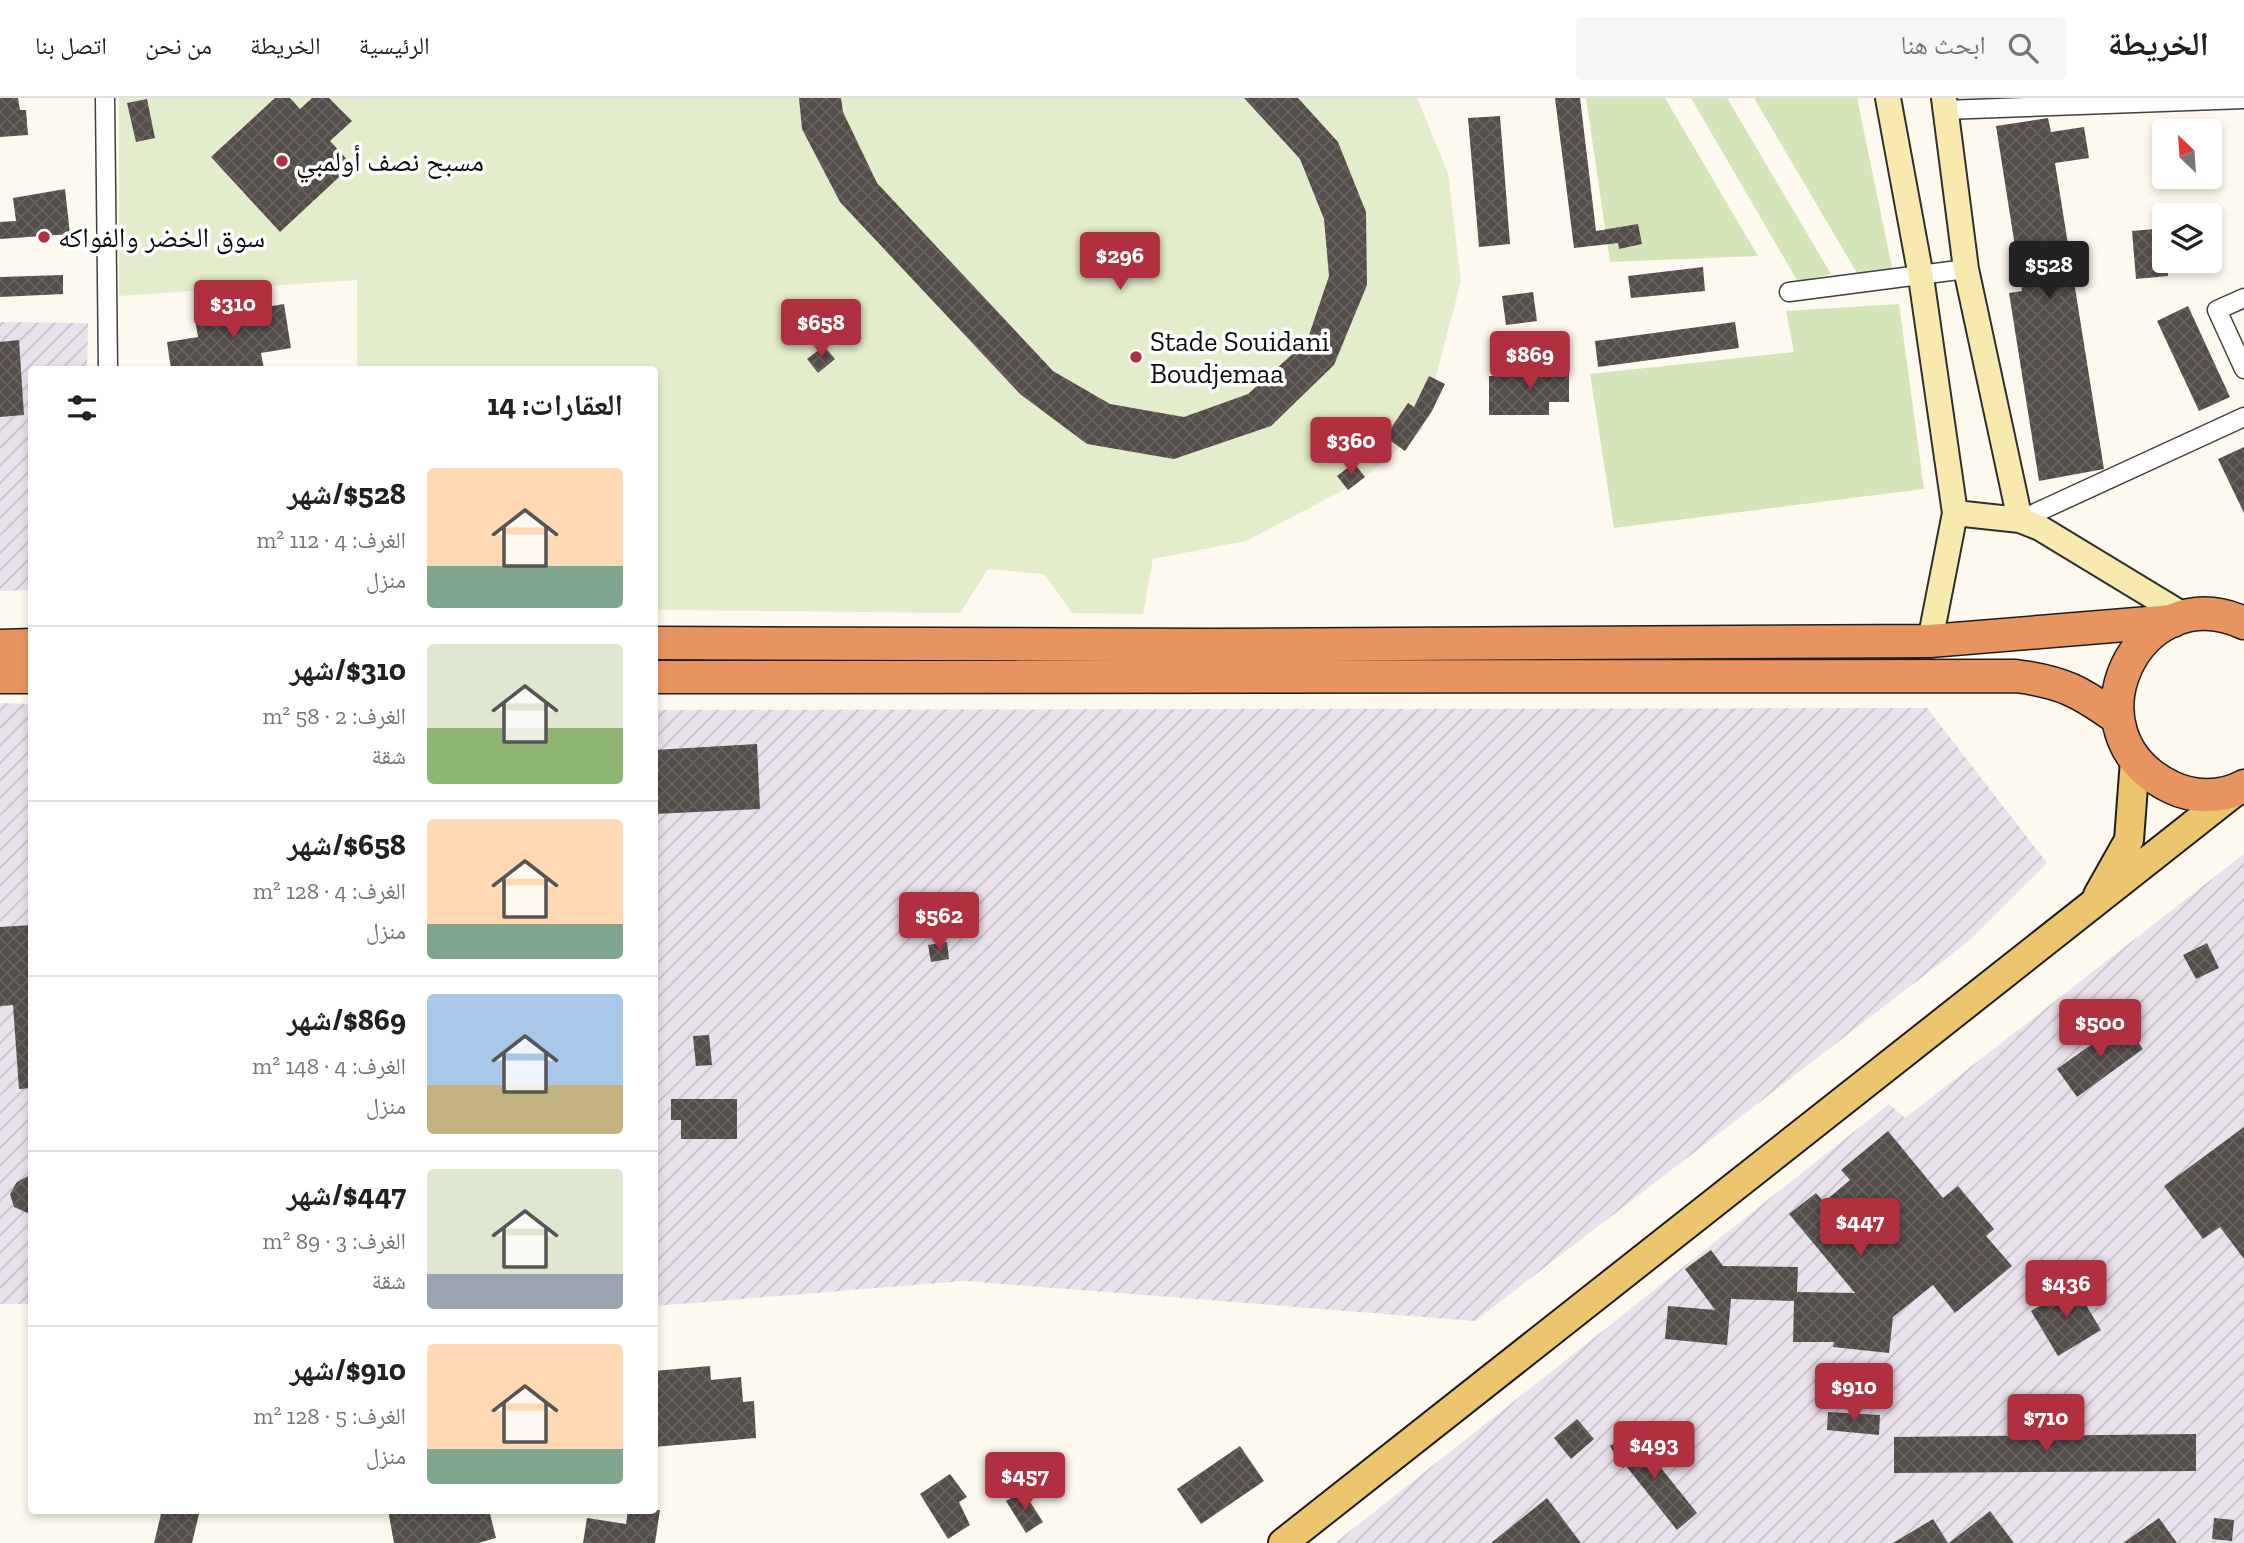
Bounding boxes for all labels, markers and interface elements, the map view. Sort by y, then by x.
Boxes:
search box [1576,17,2066,80]
text: الخريطة [2108,24,2209,63]
text: ابحث هنا [1901,29,1986,61]
icon: search [2004,29,2042,67]
text: اتصل بنا [35,31,107,60]
text: من نحن [145,31,212,60]
text: الخريطة [250,31,321,60]
text: الرئيسية [359,31,430,60]
north arrow [2152,119,2222,189]
map controls [2152,119,2222,273]
place label: مسبح نصف أولمبي [296,144,484,184]
marker: مسبح نصف أولمبي [274,153,290,169]
button: layers [2152,203,2222,273]
place label: سوق الخضر والفواكه [58,221,265,255]
marker: سوق الخضر والفواكه [36,229,52,245]
pin: $296 [1079,232,1161,292]
text: $296 [1096,241,1144,269]
pin: $528 [2008,242,2090,301]
text: $528 [2025,250,2073,278]
pin: $310 [192,280,274,340]
text: $310 [210,289,256,317]
pin: $658 [780,300,862,359]
text: $658 [797,308,845,336]
place label: Stade Souidani Boudjemaa [1150,325,1330,390]
pin: $869 [1489,331,1571,391]
text: $869 [1506,340,1554,368]
marker: Stade Souidani Boudjemaa [1128,349,1144,365]
text: العقارات: 14 [487,387,623,423]
icon: filters [63,389,101,427]
pin: $360 [1310,418,1392,477]
text: $360 [1326,426,1376,454]
text: $528/شهر [287,476,406,512]
icon: home [483,496,567,580]
text: الغرف: 4 · 112 m² [256,526,406,554]
text: منزل [366,566,406,594]
text: $310/شهر [290,652,406,688]
icon: home [483,672,567,756]
text: الغرف: 2 · 58 m² [262,702,406,730]
text: شقة [372,742,406,770]
text: $658/شهر [287,827,406,863]
icon: home [483,847,567,931]
text: الغرف: 4 · 128 m² [253,877,406,905]
pin: $562 [898,892,980,952]
text: $562 [915,901,963,929]
text: منزل [366,917,406,945]
pin: $500 [2059,1000,2141,1059]
text: $869/شهر [287,1002,406,1038]
text: $500 [2075,1008,2125,1036]
icon: home [483,1022,567,1106]
text: الغرف: 4 · 148 m² [252,1052,406,1080]
text: منزل [366,1092,406,1120]
text: $447/شهر [287,1177,406,1213]
icon: home [483,1197,567,1281]
pin: $447 [1819,1198,1901,1258]
text: $447 [1836,1207,1884,1235]
text: الغرف: 3 · 89 m² [263,1227,406,1255]
pin: $436 [2025,1260,2107,1320]
text: شقة [372,1267,406,1295]
text: $436 [2042,1269,2091,1297]
text: $910/شهر [290,1352,406,1388]
pin: $910 [1813,1364,1895,1423]
icon: home [483,1372,567,1456]
text: $910 [1831,1372,1877,1400]
pin: $710 [2005,1394,2087,1454]
text: الغرف: 5 · 128 m² [254,1402,406,1430]
text: $710 [2023,1403,2069,1431]
pin: $493 [1613,1422,1695,1481]
text: $493 [1630,1430,1678,1458]
text: منزل [366,1442,406,1470]
pin: $457 [984,1452,1066,1512]
text: $457 [1001,1461,1049,1489]

